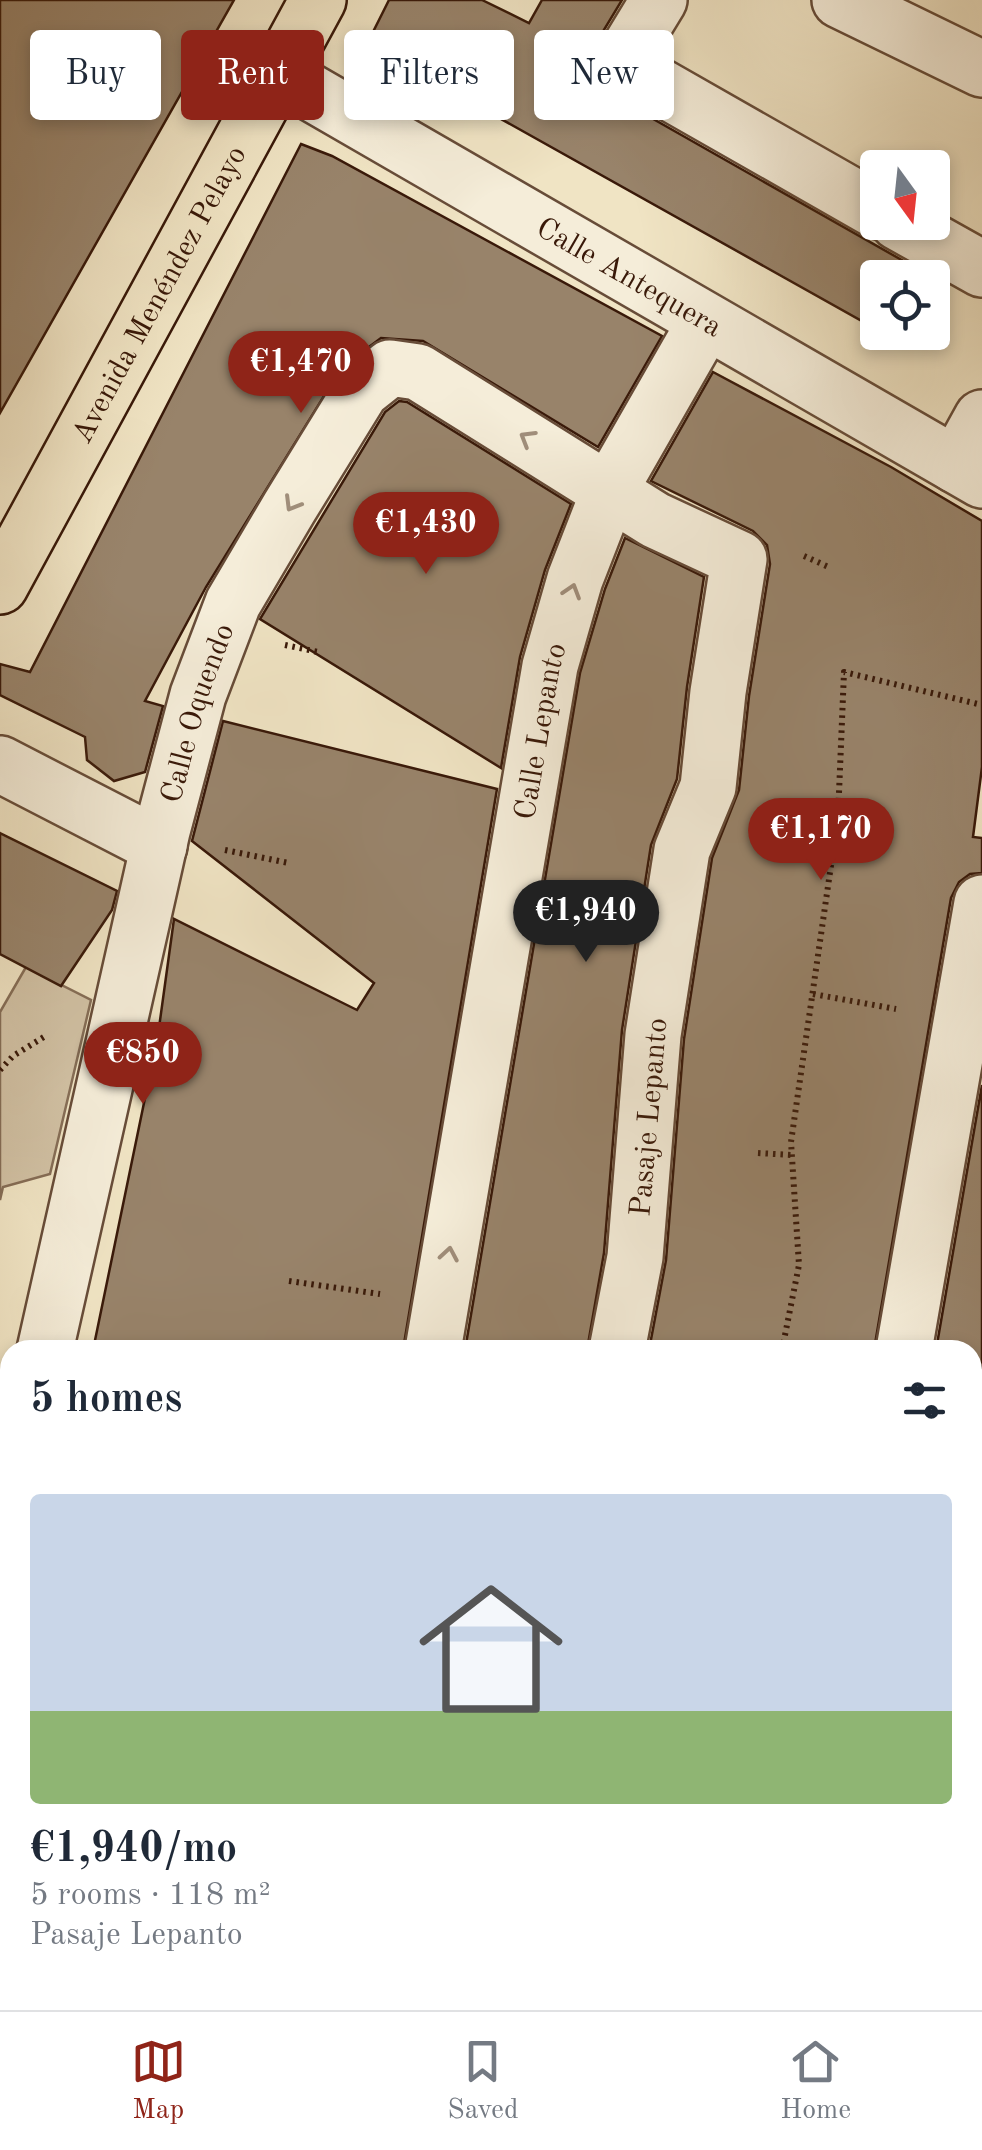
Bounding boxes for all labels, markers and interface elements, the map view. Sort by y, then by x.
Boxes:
chip: Buy [30,30,161,120]
chip: Rent [181,30,324,120]
chip: Filters [344,30,514,120]
chip: New [534,30,674,120]
street label: Avenida Menéndez Pelayo [67,142,253,449]
north arrow [860,150,950,240]
map controls [860,150,950,350]
street label: Calle Antequera [531,213,727,344]
button: locate [860,260,950,350]
pin: €1,470 [220,331,382,416]
text: €1,470 [250,347,352,379]
one-way arrow [520,431,538,450]
pin: €1,430 [345,492,507,577]
one-way arrow [285,493,304,511]
text: €1,430 [375,508,477,540]
one-way arrow [560,583,580,600]
street label: Calle Oquendo [157,620,241,806]
street label: Calle Lepanto [511,640,573,822]
pin: €1,170 [740,798,902,883]
text: €1,170 [770,814,872,846]
pin: €1,940 [505,880,667,965]
text: €1,940 [535,896,637,928]
street label: Pasaje Lepanto [626,1017,674,1218]
pin: €850 [84,1022,202,1107]
text: €850 [106,1038,180,1070]
one-way arrow [438,1246,459,1262]
icon: filters [897,1373,952,1428]
text: 5 homes [30,1379,182,1421]
icon: home [401,1559,581,1739]
text: €1,940/mo [30,1829,237,1871]
text: 5 rooms · 118 m² [30,1880,271,1912]
text: Pasaje Lepanto [30,1920,243,1952]
tab: Map [131,2034,186,2129]
tab: Saved [447,2034,519,2129]
tab: Home [780,2034,851,2129]

